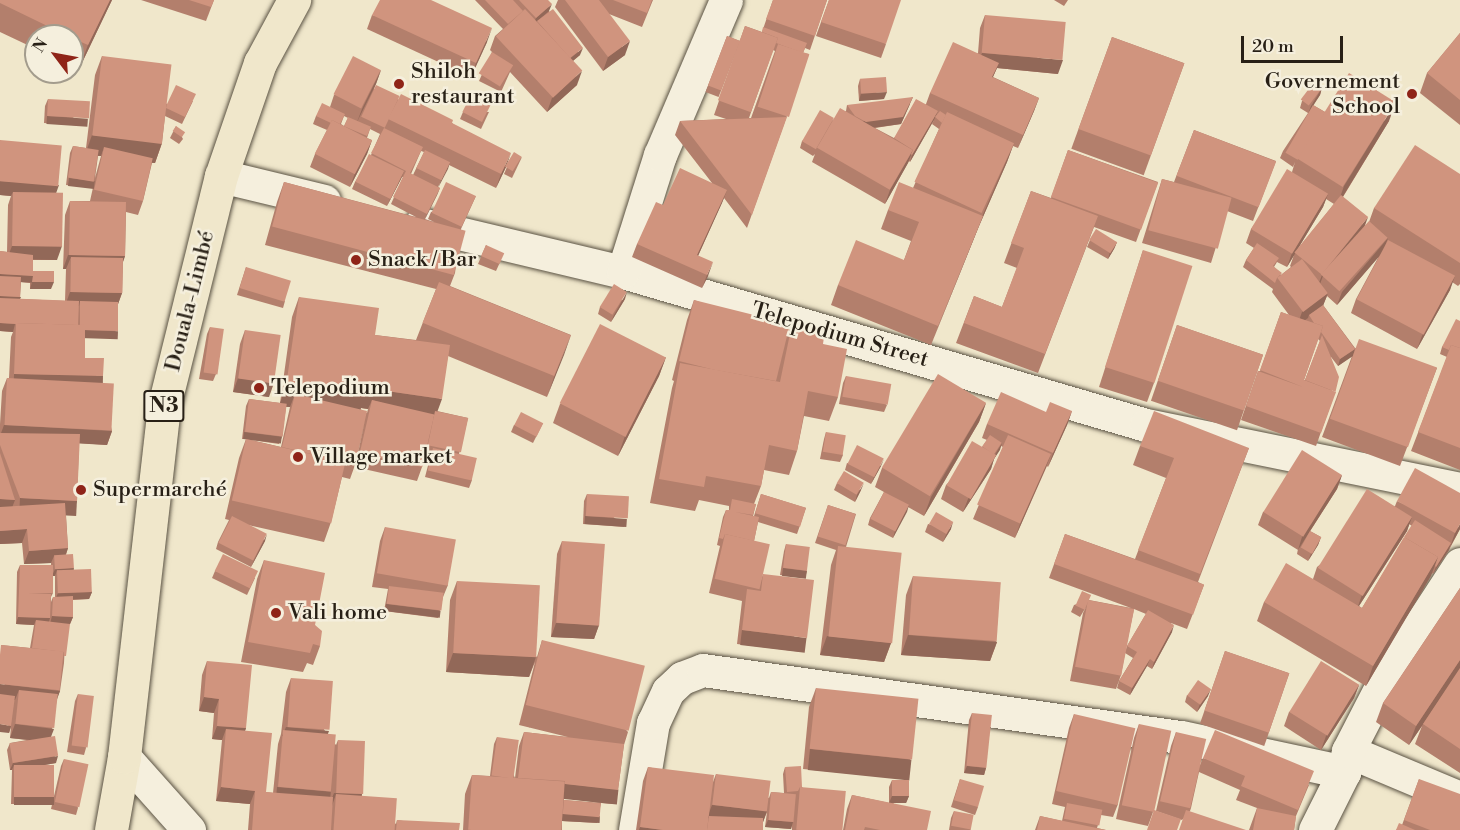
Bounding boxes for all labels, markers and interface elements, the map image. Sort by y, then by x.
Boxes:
north arrow [24,24,84,84]
scale bar [1244,24,1346,62]
text: N [29,35,52,56]
text: 20 m [1252,35,1294,58]
place label: Shiloh restaurant [411,58,515,110]
place label: Governement School [1265,68,1400,119]
marker: Shiloh restaurant [392,77,406,91]
marker: Governement School [1405,87,1419,101]
street label: Douala-Limbé [160,228,220,374]
place label: Snack / Bar [368,247,477,273]
marker: Snack / Bar [349,253,363,267]
street label: Telepodium Street [748,297,932,373]
place label: Telepodium [271,375,390,401]
marker: Telepodium [252,381,266,395]
road number: N3 [143,388,185,424]
place label: Village market [310,444,453,470]
marker: Village market [291,450,305,464]
place label: Supermarché [93,477,227,503]
marker: Supermarché [74,483,88,497]
place label: Vali home [288,600,387,626]
marker: Vali home [269,606,283,620]

